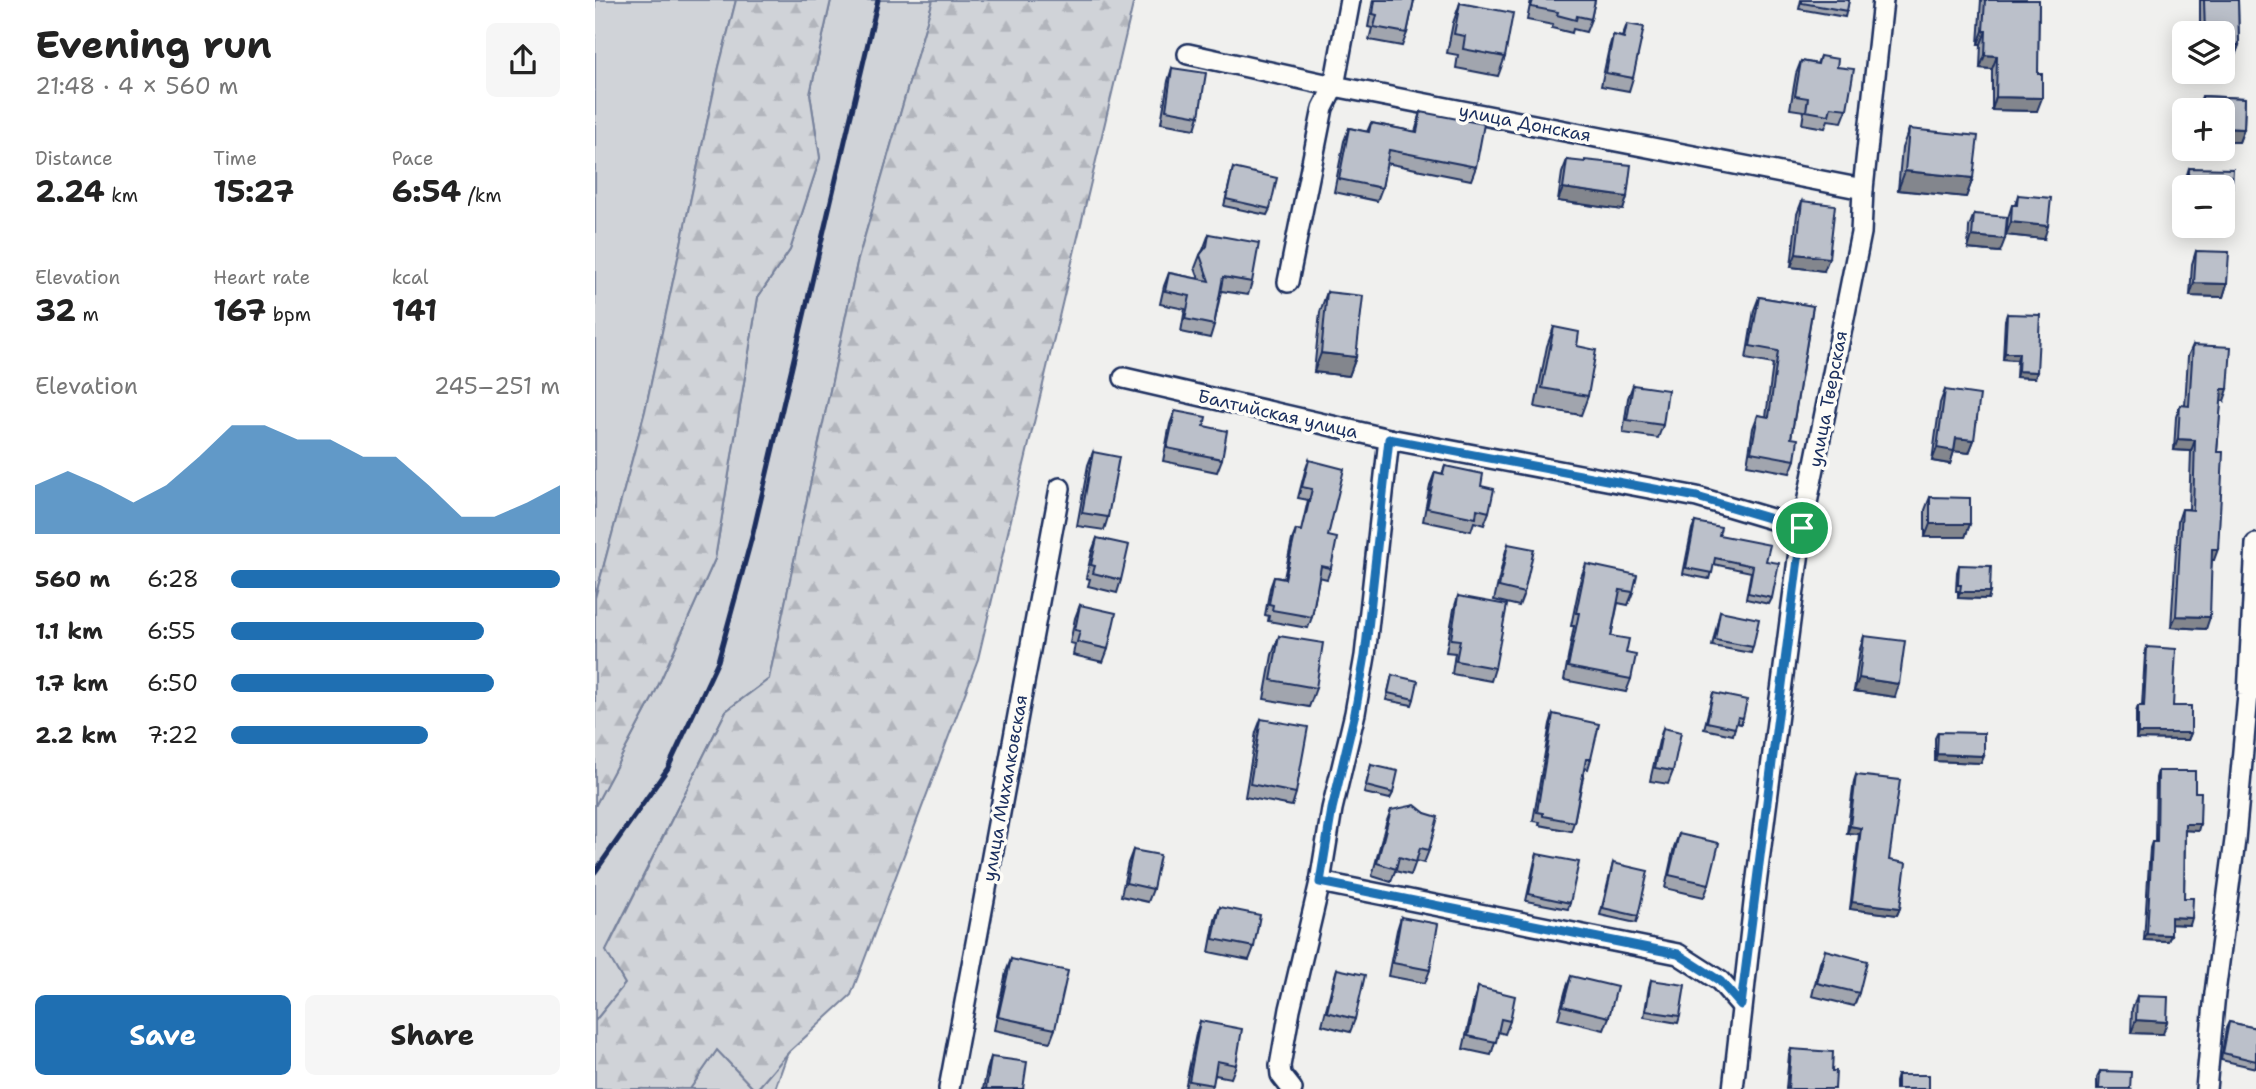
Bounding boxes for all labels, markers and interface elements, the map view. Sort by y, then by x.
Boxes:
text: Evening run [35,19,272,70]
map controls [2172,21,2235,238]
button: layers [2172,21,2235,84]
button: share [486,23,560,97]
text: 21:48 · 4 × 560 m [35,71,238,101]
street label: улица Донская [1457,98,1593,148]
button: + [2172,98,2235,161]
text: Distance [35,146,113,171]
text: Time [213,146,257,171]
text: Pace [392,146,433,171]
text: 2.24 [35,171,105,212]
text: 15:27 [213,171,294,212]
text: 6:54 [392,171,461,212]
button: − [2172,175,2235,238]
text: km [105,183,138,208]
text: /km [461,183,502,208]
text: Elevation [35,265,120,290]
text: Heart rate [213,265,310,290]
text: kcal [392,265,429,290]
text: 32 [35,290,76,331]
text: 167 [213,290,266,331]
text: 141 [392,290,437,331]
text: m [76,302,99,327]
text: bpm [266,302,311,327]
street label: улица Тверская [1803,329,1853,469]
text: Elevation [35,371,138,401]
text: 245–251 m [434,371,560,401]
street label: Балтийская улица [1195,384,1361,444]
pin [1772,498,1832,558]
icon: arrive [1783,509,1821,547]
text: 560 m [35,564,110,594]
text: 6:28 [147,564,199,594]
text: 1.1 km [35,616,103,646]
text: 6:55 [147,616,196,646]
text: 1.7 km [35,668,108,698]
text: 6:50 [147,668,198,698]
street label: улица Михалковская [977,693,1033,883]
text: 2.2 km [35,720,117,750]
text: 7:22 [147,720,198,750]
button: Save [35,995,291,1075]
button: Share [305,995,560,1075]

